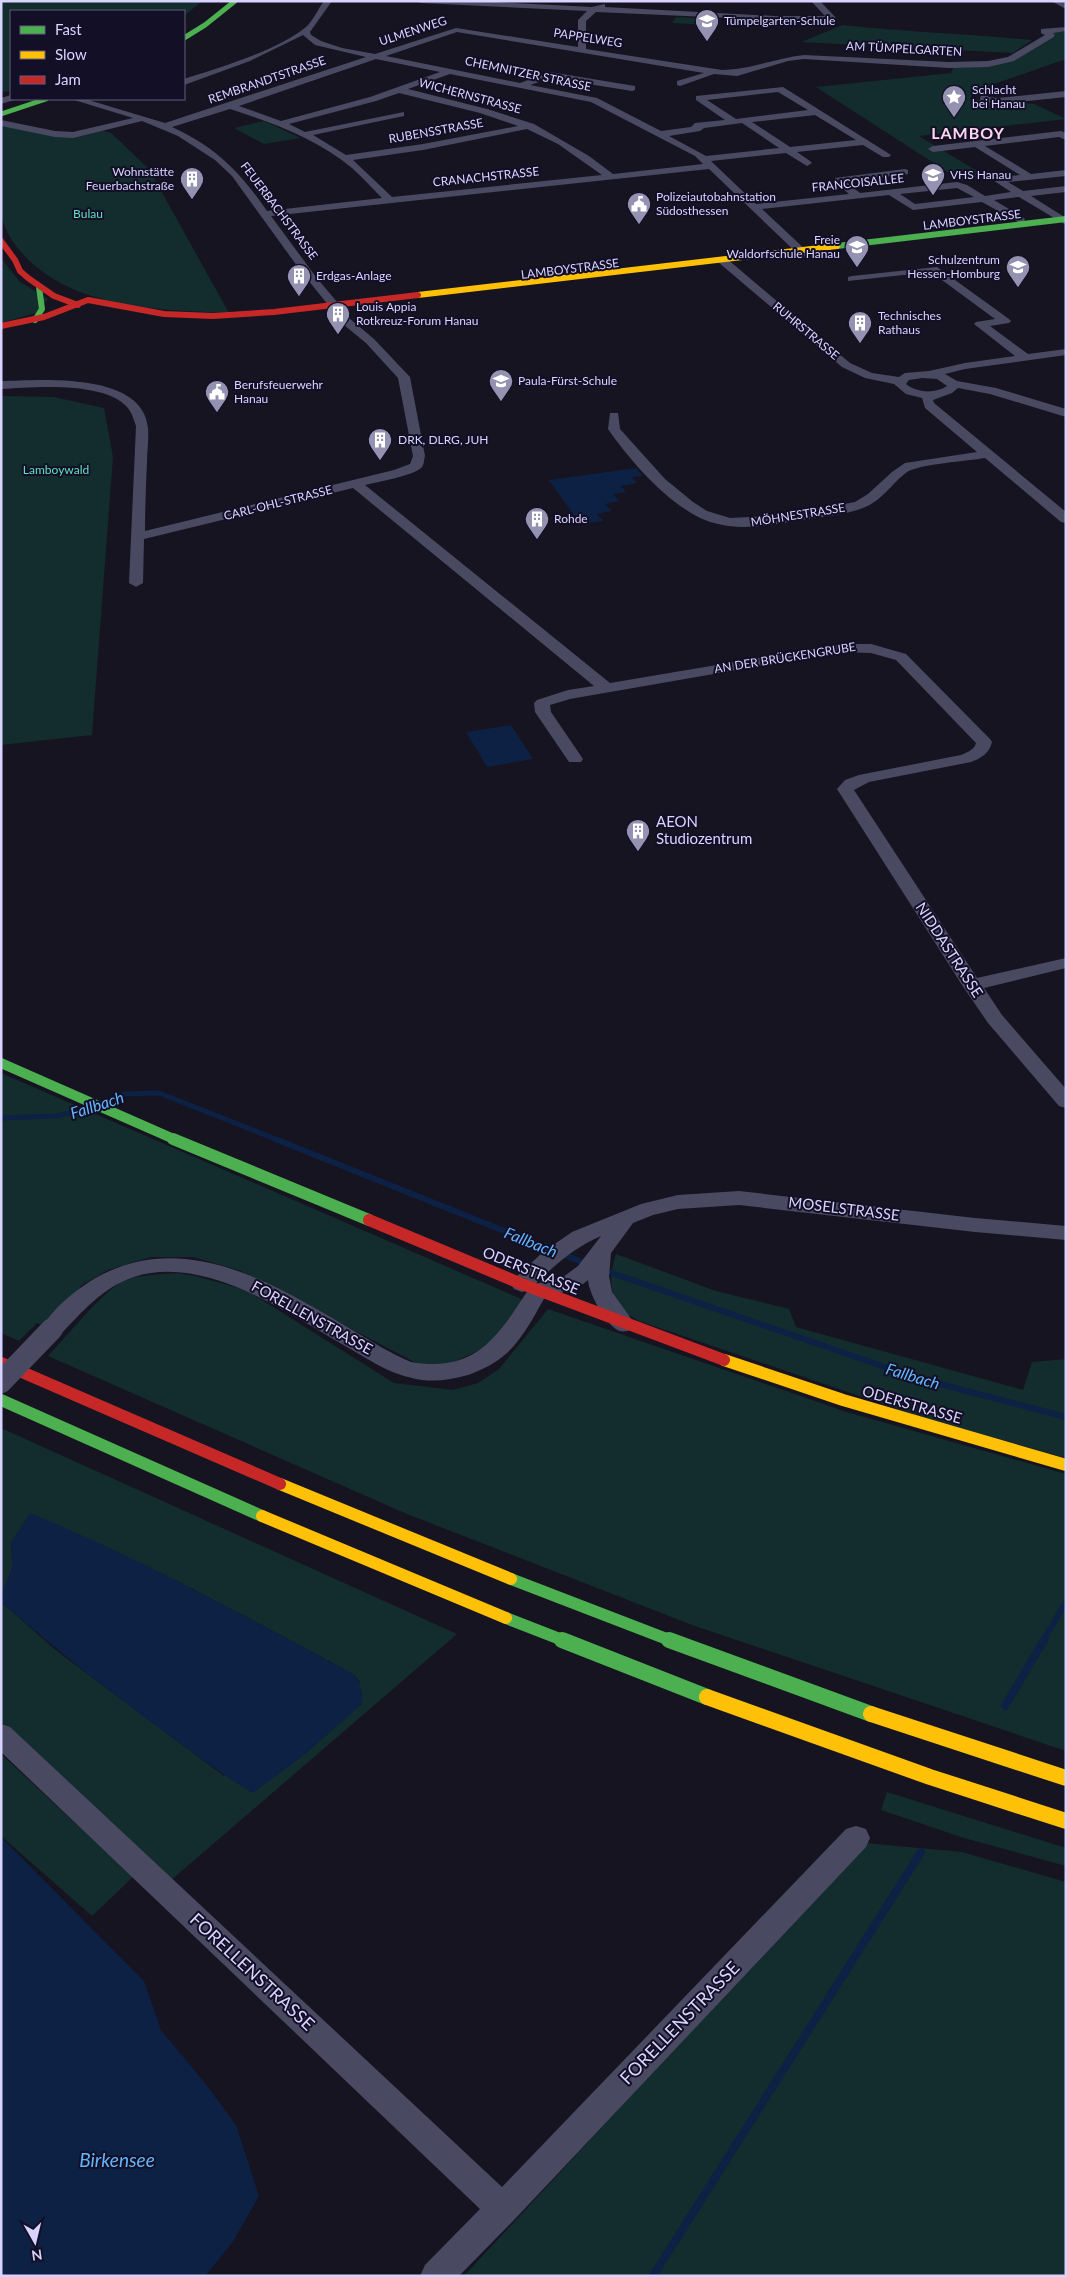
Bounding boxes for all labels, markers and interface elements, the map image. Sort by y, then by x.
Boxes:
school or university icon: Tümpelgarten-Schule [694,8,720,42]
legend [10,10,185,100]
street label: ULMENWEG [377,12,449,48]
place label: Tümpelgarten-Schule [724,13,835,28]
text: Fast [55,20,82,38]
street label: PAPPELWEG [553,25,624,50]
street label: AM TÜMPELGARTEN [846,38,962,59]
text: Slow [55,45,87,63]
street label: REMBRANDTSTRASSE [206,52,328,107]
street label: CHEMNITZER STRASSE [464,53,593,94]
text: Jam [55,70,81,88]
street label: WICHERNSTRASSE [417,75,523,116]
place label: Schlacht bei Hanau [972,82,1025,111]
place icon: Schlacht bei Hanau [941,84,967,118]
street label: RUBENSSTRASSE [387,115,484,146]
district label: LAMBOY [931,123,1005,142]
street label: FEUERBACHSTRASSE [238,159,321,263]
school or university icon: VHS Hanau [920,162,946,196]
street label: CRANACHSTRASSE [432,163,540,190]
place label: Wohnstätte Feuerbachstraße [86,164,174,193]
building icon: Wohnstätte Feuerbachstraße [179,166,205,200]
place label: VHS Hanau [950,167,1011,182]
street label: FRANCOISALLEE [811,170,905,195]
place label: Polizeiautobahnstation Südosthessen [656,189,776,218]
public building icon: Polizeiautobahnstation Südosthessen [626,191,652,225]
park label: Bulau [73,206,103,221]
street label: LAMBOYSTRASSE [922,206,1022,233]
place label: Freie Waldorfschule Hanau [727,232,840,261]
school or university icon: Freie Waldorfschule Hanau [844,234,870,268]
place label: Schulzentrum Hessen-Homburg [907,252,1000,281]
school or university icon: Schulzentrum Hessen-Homburg [1005,254,1031,288]
street label: LAMBOYSTRASSE [520,255,620,282]
building icon: Erdgas-Anlage [286,263,312,297]
place label: Erdgas-Anlage [316,268,392,283]
street label: RUHRSTRASSE [770,298,843,363]
place label: Louis Appia Rotkreuz-Forum Hanau [356,299,479,328]
building icon: Louis Appia Rotkreuz-Forum Hanau [325,301,351,335]
place label: Technisches Rathaus [878,308,941,337]
building icon: Technisches Rathaus [847,310,873,344]
school or university icon: Paula-Fürst-Schule [488,368,514,402]
place label: Paula-Fürst-Schule [518,373,617,388]
place label: Berufsfeuerwehr Hanau [234,377,324,406]
public building icon: Berufsfeuerwehr Hanau [204,379,230,413]
building icon: DRK, DLRG, JUH [367,427,393,461]
place label: DRK, DLRG, JUH [398,432,488,447]
park label: Lamboywald [23,462,89,477]
street label: CARL-OHL-STRASSE [222,482,334,523]
street label: MÖHNESTRASSE [750,500,846,529]
building icon: Rohde [524,506,550,540]
place label: Rohde [554,511,588,526]
street label: AN DER BRÜCKENGRUBE [713,639,857,676]
place label: AEON Studiozentrum [656,812,752,847]
building icon: AEON Studiozentrum [625,818,651,852]
street label: NIDDASTRASSE [912,898,987,1000]
water label: Fallbach [68,1087,126,1122]
street label: MOSELSTRASSE [787,1192,901,1224]
water label: Fallbach [502,1222,560,1261]
street label: ODERSTRASSE [480,1242,582,1298]
street label: FORELLENSTRASSE [249,1276,376,1358]
water label: Fallbach [884,1358,942,1393]
street label: ODERSTRASSE [860,1381,964,1427]
street label: FORELLENSTRASSE [186,1908,320,2035]
street label: FORELLENSTRASSE [615,1956,744,2088]
water label: Birkensee [79,2148,155,2171]
north arrow [10,2217,60,2267]
text: N [30,2246,43,2265]

